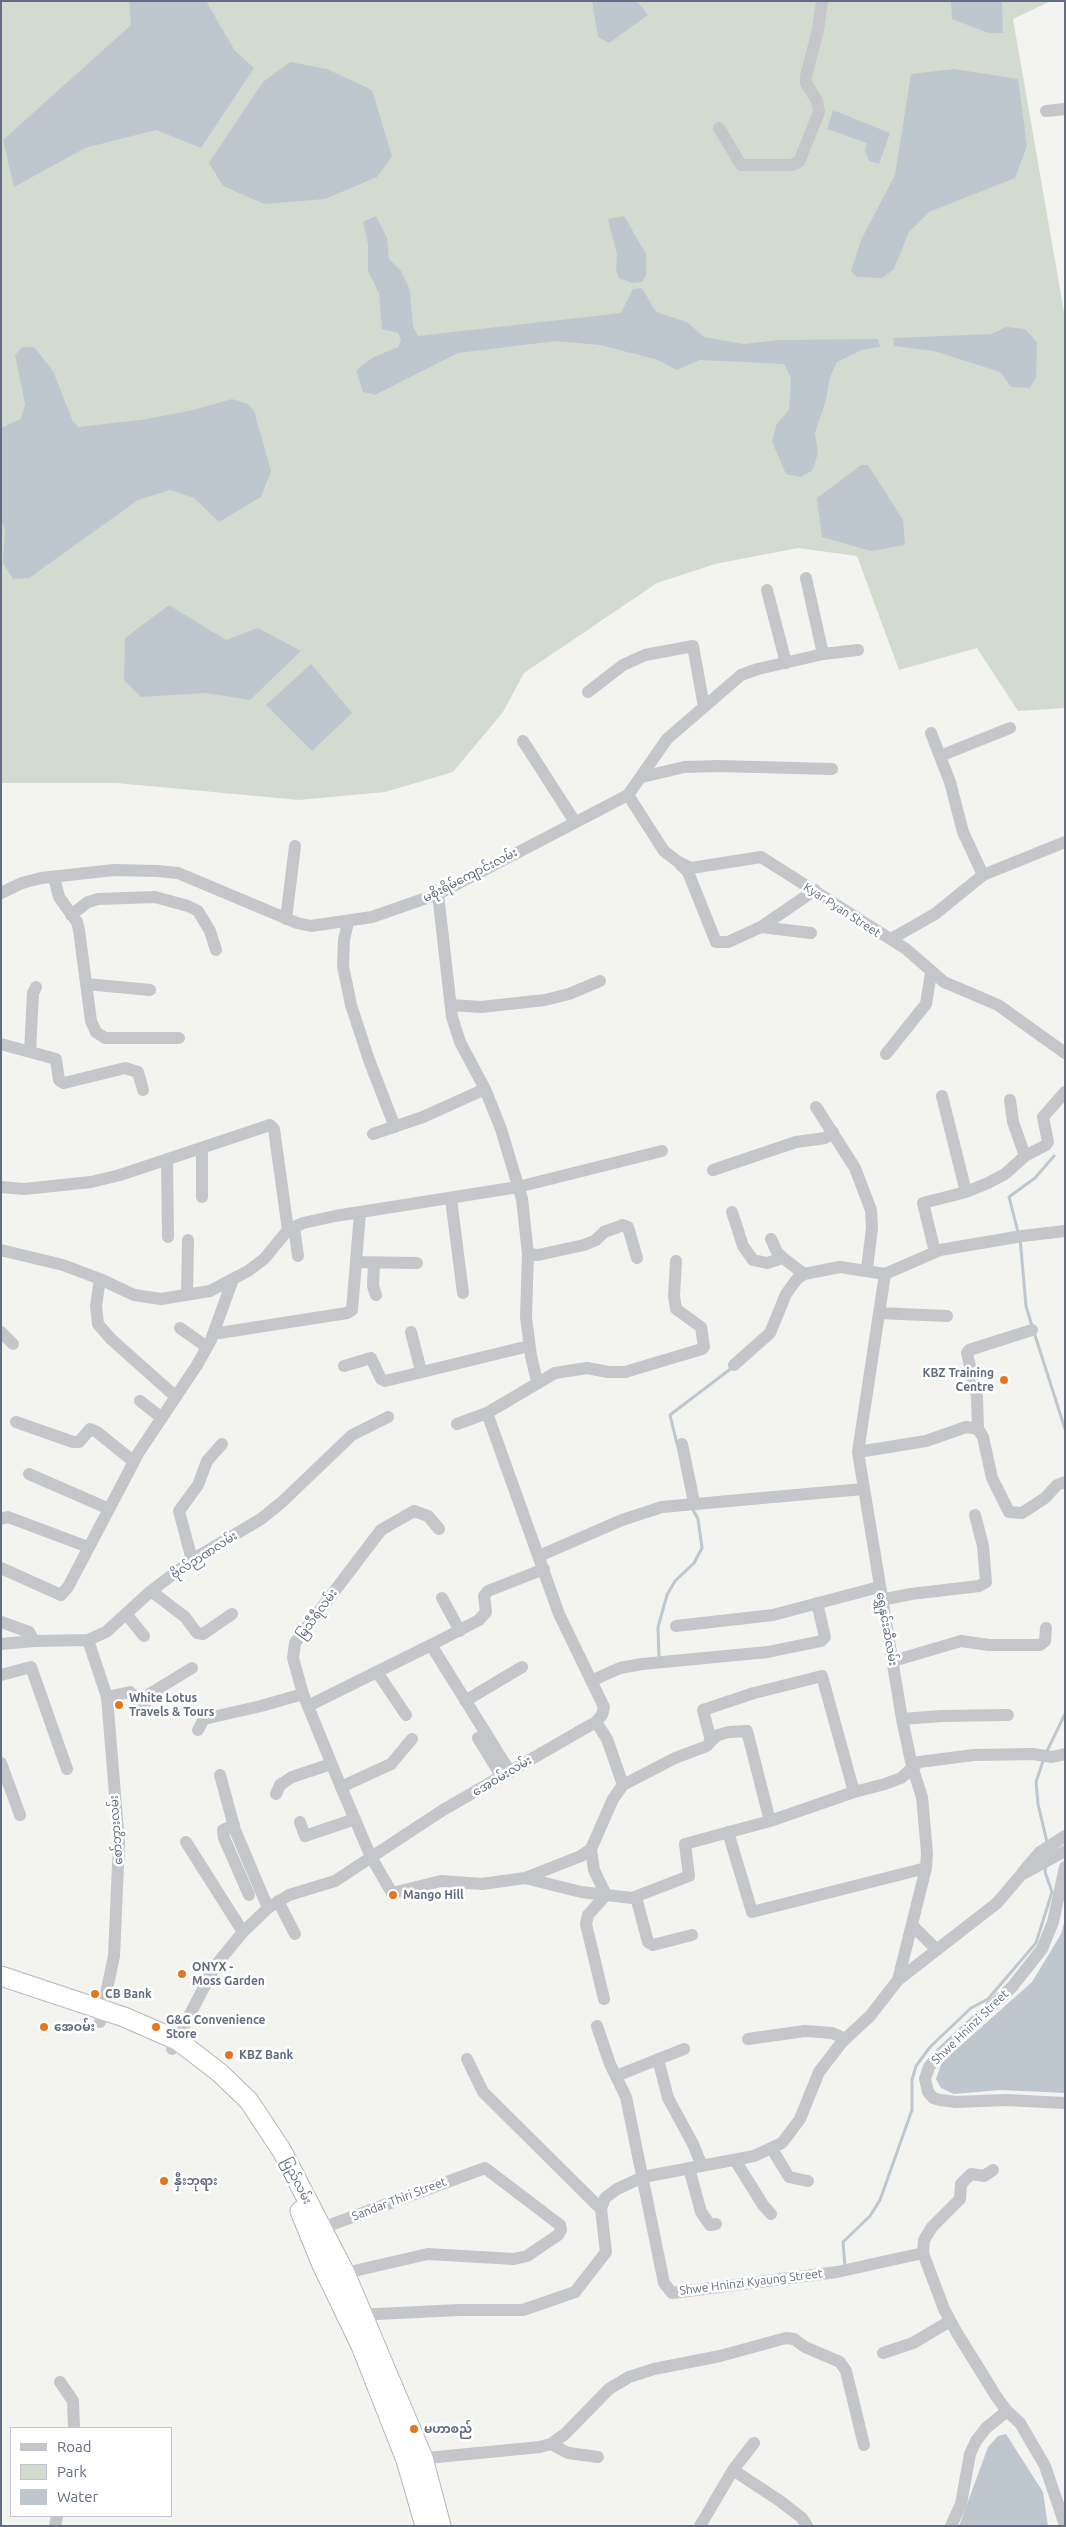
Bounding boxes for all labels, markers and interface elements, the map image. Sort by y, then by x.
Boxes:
street label: မစိုးရိမ်ကျောင်းလမ်း [420,845,520,905]
street label: Kyar Pyan Street [801,880,883,940]
place label: KBZ Training Centre [922,1366,994,1394]
marker: KBZ Training Centre [998,1374,1010,1386]
street label: ဗိုလ်ဉာဏလမ်း [168,1528,240,1582]
street label: မြသီရီလမ်း [294,1586,340,1642]
street label: ရွှေနှင်းဆီလမ်း [873,1591,901,1667]
place label: White Lotus Travels & Tours [129,1691,214,1719]
marker: White Lotus Travels & Tours [113,1699,125,1711]
street label: အေဝမ်းလမ်း [470,1753,534,1799]
street label: စော်ဘွားလမ်း [106,1795,126,1865]
place label: Mango Hill [403,1888,464,1902]
marker: Mango Hill [387,1889,399,1901]
place label: ONYX - Moss Garden [192,1960,265,1988]
marker: ONYX - Moss Garden [176,1968,188,1980]
place label: CB Bank [105,1987,152,2001]
street label: Shwe Hninzi Street [929,1987,1011,2067]
marker: CB Bank [89,1988,101,2000]
place label: G&G Convenience Store [166,2013,265,2041]
place label: အေဝမ်း [54,2020,95,2034]
marker: အေဝမ်း [38,2021,50,2033]
marker: G&G Convenience Store [150,2021,162,2033]
place label: KBZ Bank [239,2048,293,2062]
marker: KBZ Bank [223,2049,235,2061]
street label: ပြည်လမ်း [279,2155,315,2207]
place label: နှီးဘုရား [174,2174,218,2188]
street label: Sandar Thiri Street [350,2174,448,2224]
marker: နှီးဘုရား [158,2175,170,2187]
street label: Shwe Hninzi Kyaung Street [679,2266,823,2298]
place label: မဟာစည် [424,2422,472,2436]
marker: မဟာစည် [408,2423,420,2435]
legend [10,2427,172,2517]
text: Road [57,2438,92,2455]
text: Park [57,2463,87,2480]
text: Water [57,2488,98,2505]

